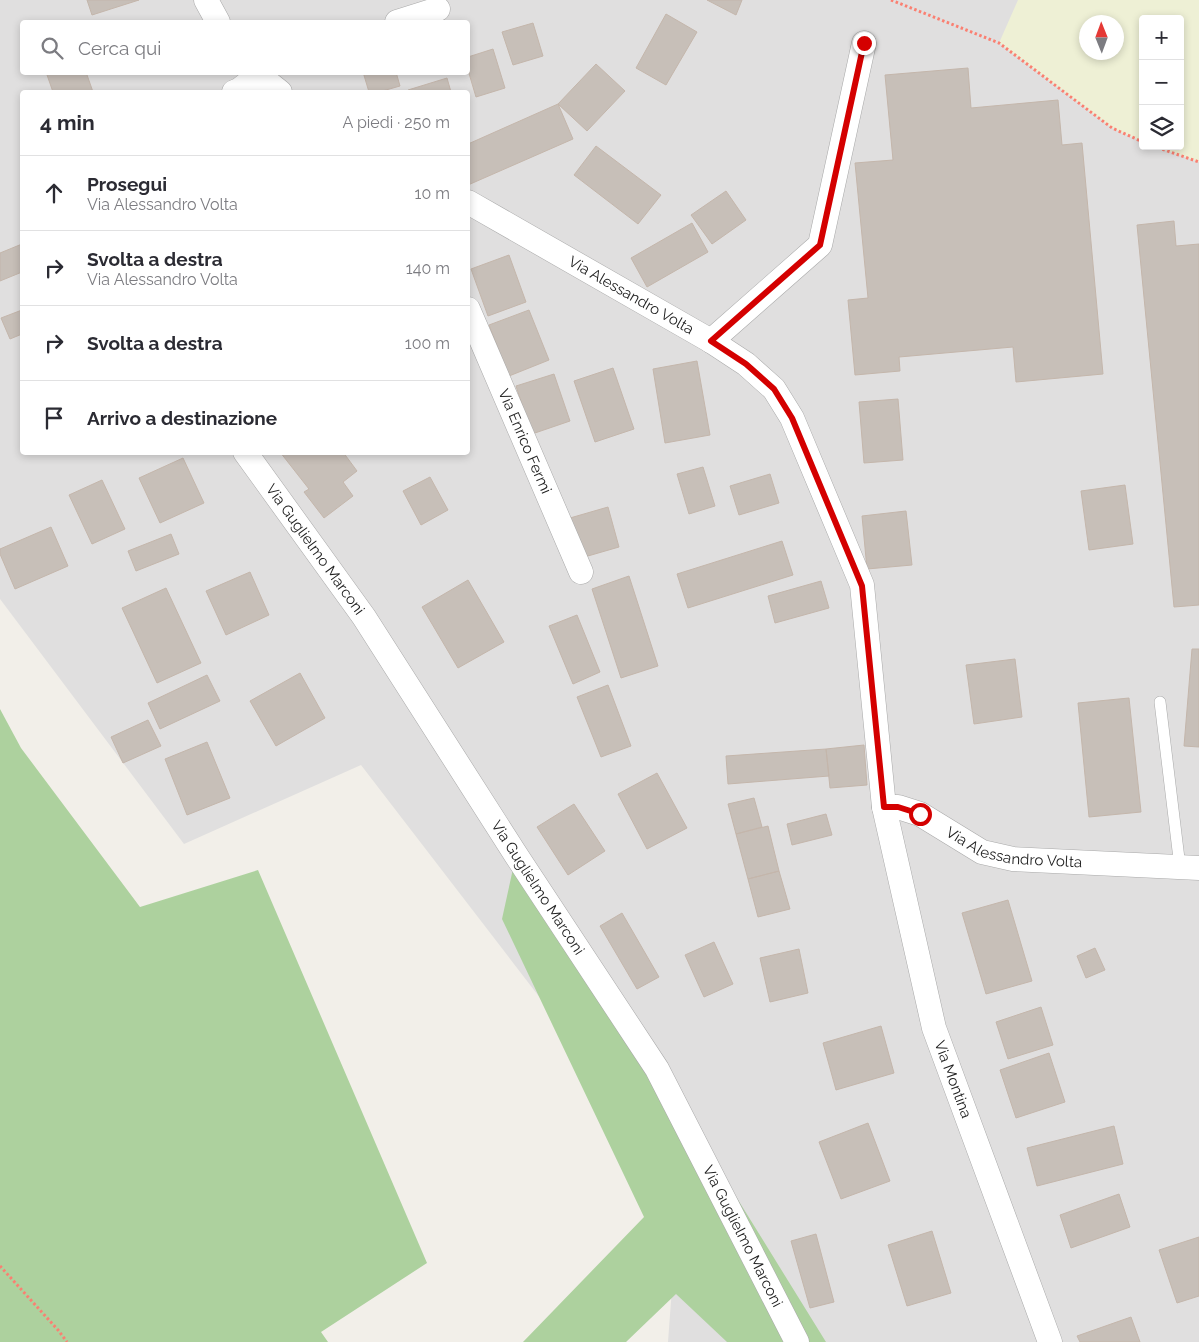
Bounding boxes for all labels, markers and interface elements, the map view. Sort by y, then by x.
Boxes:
north arrow [1079,15,1124,60]
map controls [1139,15,1184,150]
button: + [1139,15,1184,60]
search box [20,20,470,75]
route end [853,32,876,55]
icon: search [38,34,66,62]
text: Cerca qui [78,37,161,59]
button: − [1139,60,1184,105]
button: layers [1139,105,1184,150]
text: 4 min [40,110,95,135]
text: A piedi · 250 m [343,113,450,132]
text: Prosegui [87,173,167,195]
icon: ahead [40,179,68,207]
text: 10 m [415,184,450,203]
text: Via Alessandro Volta [87,195,238,214]
text: Svolta a destra [87,248,223,270]
street label: Via Alessandro Volta [565,252,697,338]
icon: right [40,254,68,282]
text: 140 m [406,259,450,278]
text: Via Alessandro Volta [87,270,238,289]
icon: right [40,329,68,357]
text: Svolta a destra [87,332,223,354]
text: 100 m [405,334,450,353]
street label: Via Enrico Fermi [494,386,555,496]
icon: arrive [40,404,68,432]
text: Arrivo a destinazione [87,407,277,429]
street label: Via Guglielmo Marconi [262,481,368,618]
route start [909,803,932,826]
street label: Via Guglielmo Marconi [487,817,588,958]
street label: Via Alessandro Volta [943,823,1083,871]
street label: Via Montina [930,1038,976,1121]
street label: Via Guglielmo Marconi [699,1162,787,1310]

